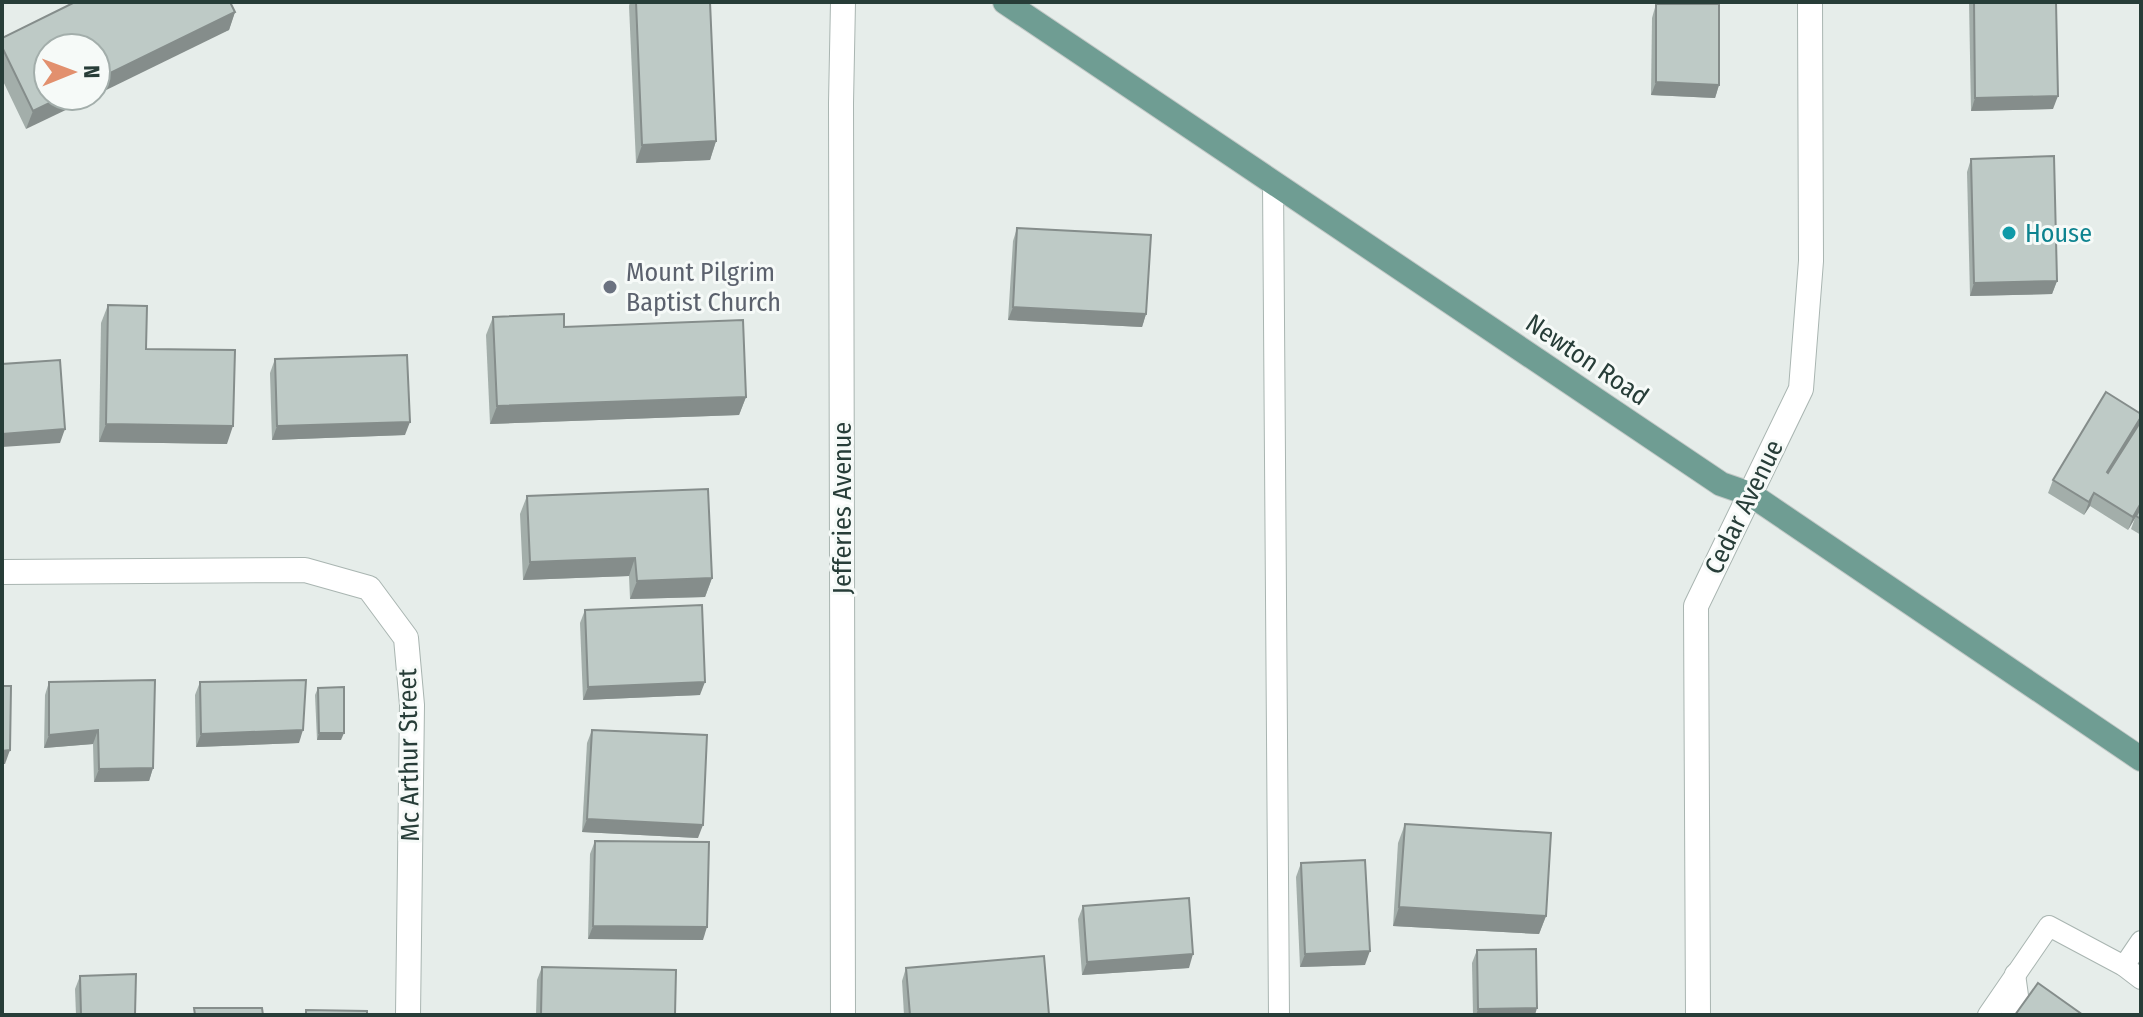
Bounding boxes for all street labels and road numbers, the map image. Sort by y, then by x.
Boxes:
street label: Newton Road [1520,308,1654,412]
street label: Jefferies Avenue [827,422,858,594]
street label: Cedar Avenue [1698,435,1790,579]
street label: Mc Arthur Street [392,668,426,842]

